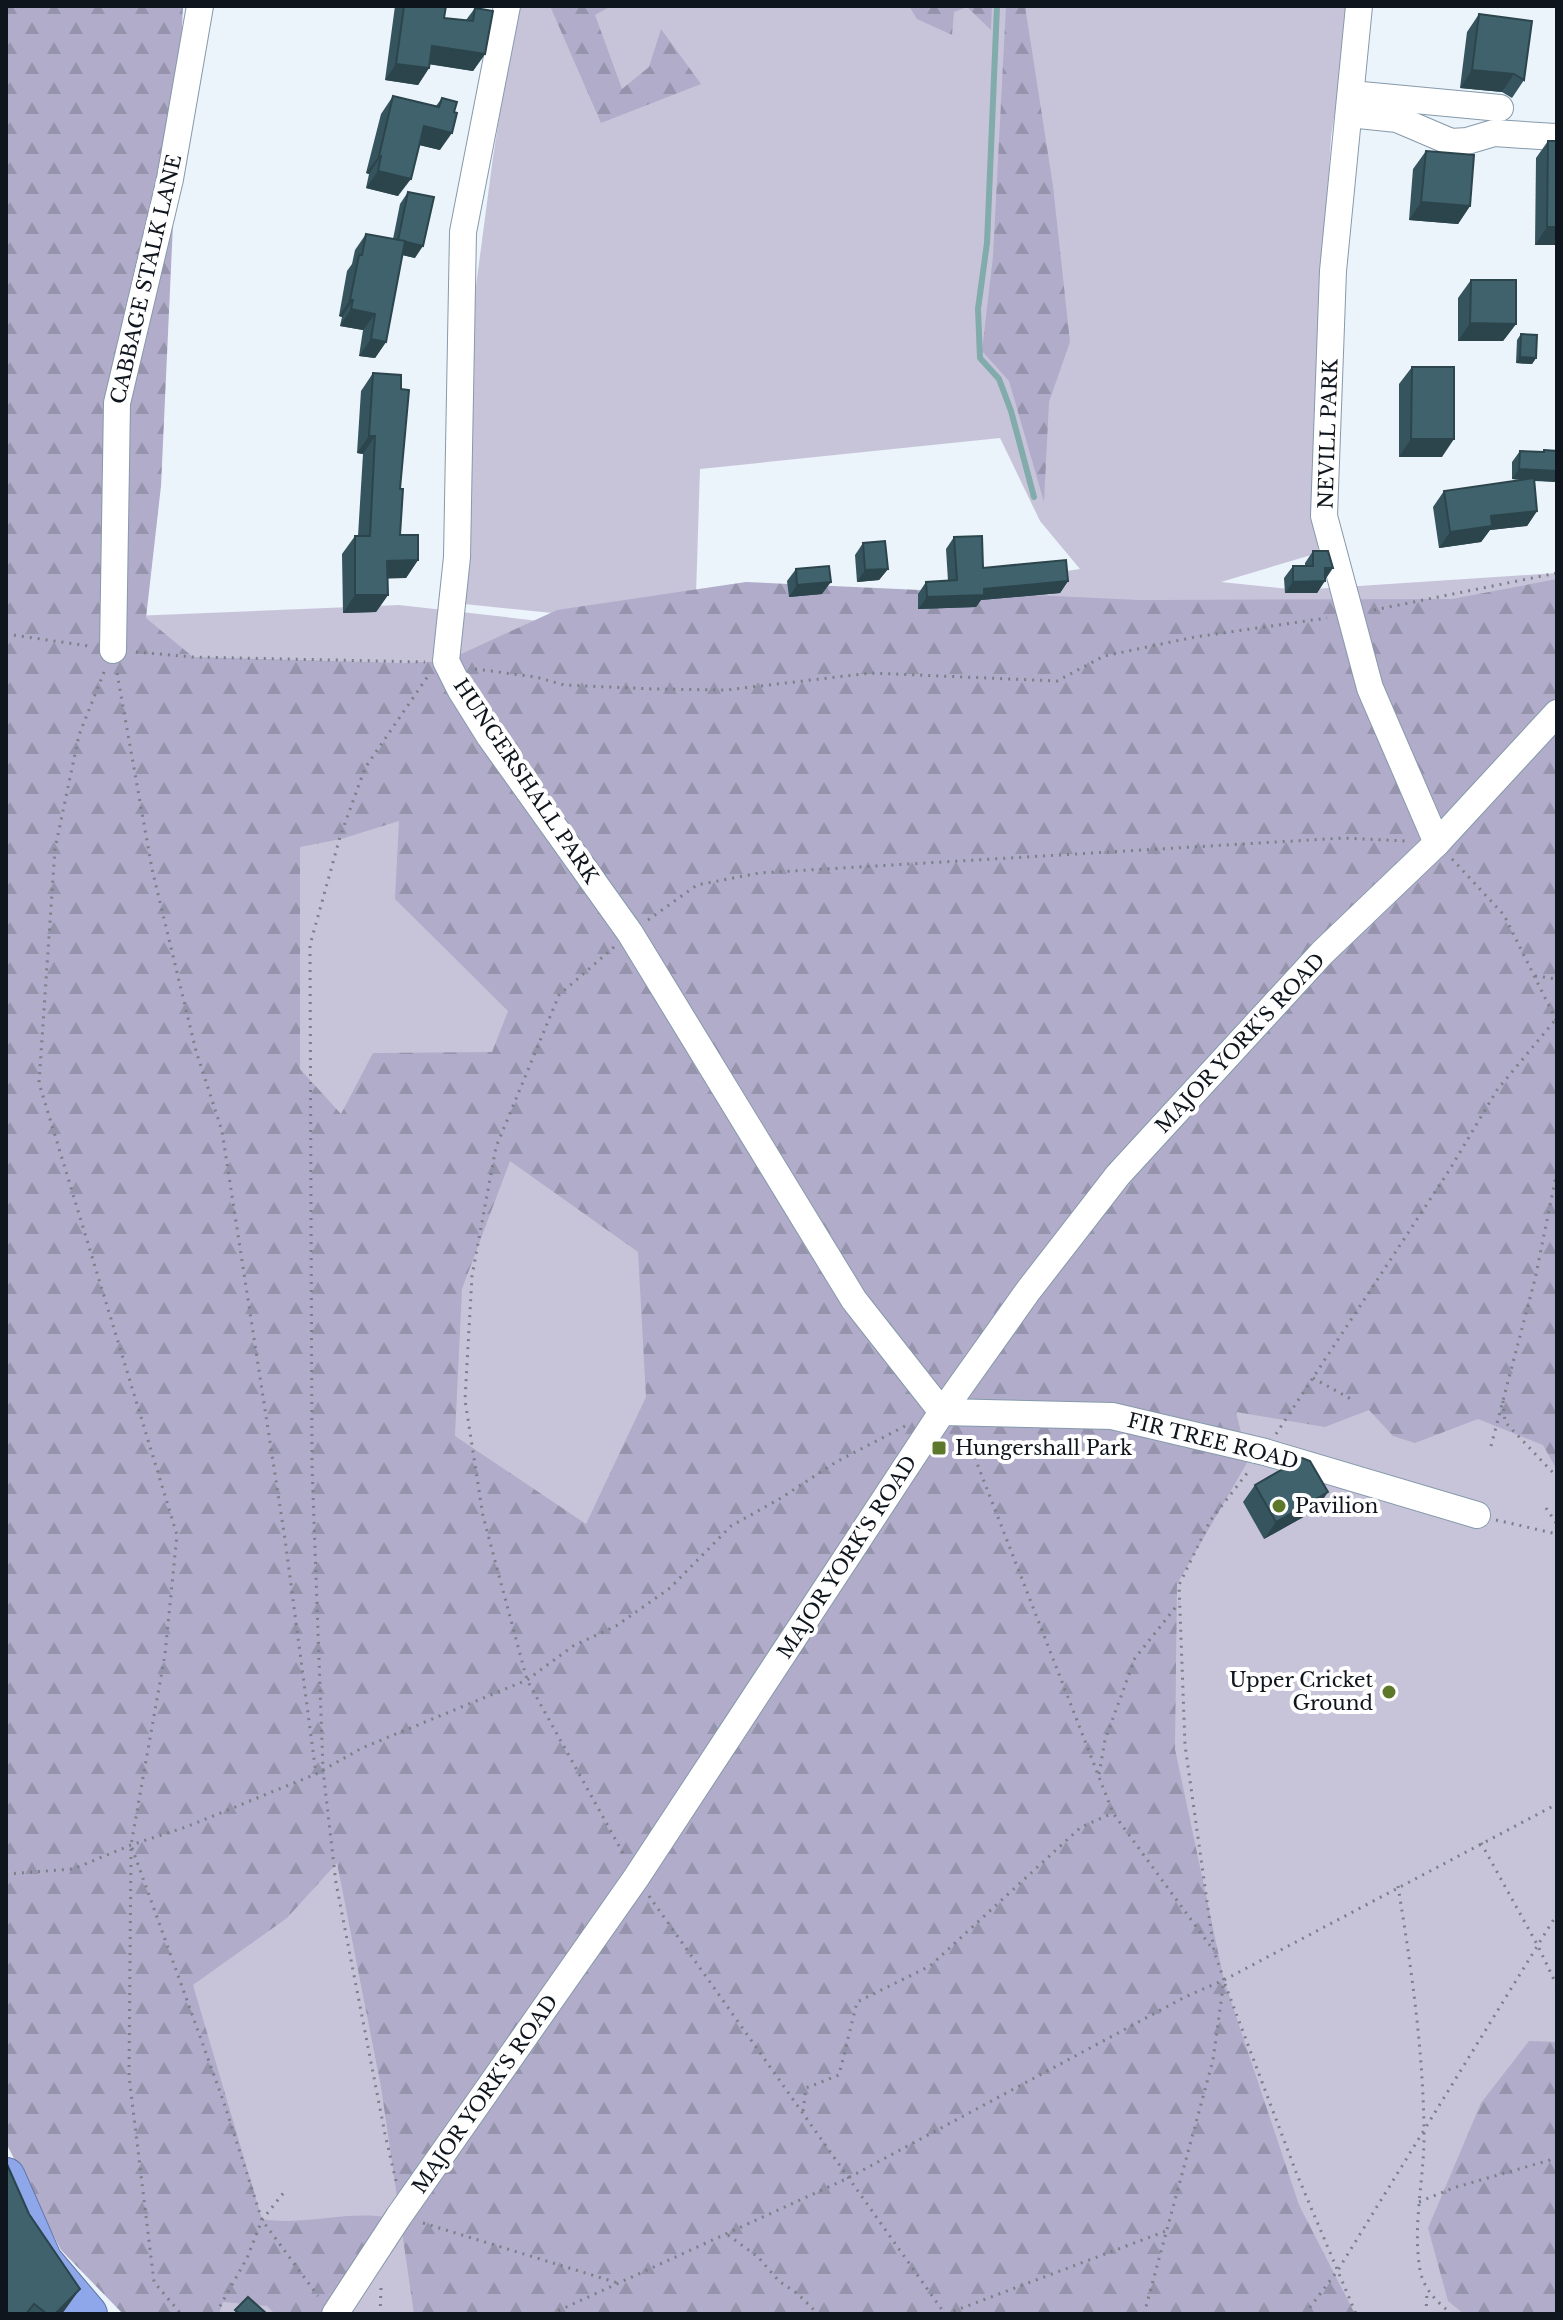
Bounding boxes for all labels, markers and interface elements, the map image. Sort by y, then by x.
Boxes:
street label: CABBAGE STALK LANE [106,152,186,406]
street label: NEVILL PARK [1313,358,1343,509]
street label: HUNGERSHALL PARK [448,674,604,888]
street label: MAJOR YORK'S ROAD [1150,948,1330,1138]
street label: FIR TREE ROAD [1125,1408,1301,1474]
place label: Hungershall Park [955,1436,1133,1460]
marker: Hungershall Park [930,1439,948,1457]
street label: MAJOR YORK'S ROAD [772,1451,922,1663]
place label: Pavilion [1295,1494,1379,1518]
marker: Pavilion [1270,1497,1288,1515]
place label: Upper Cricket Ground [1229,1668,1373,1715]
marker: Upper Cricket Ground [1380,1683,1398,1701]
street label: MAJOR YORK'S ROAD [407,1990,563,2198]

